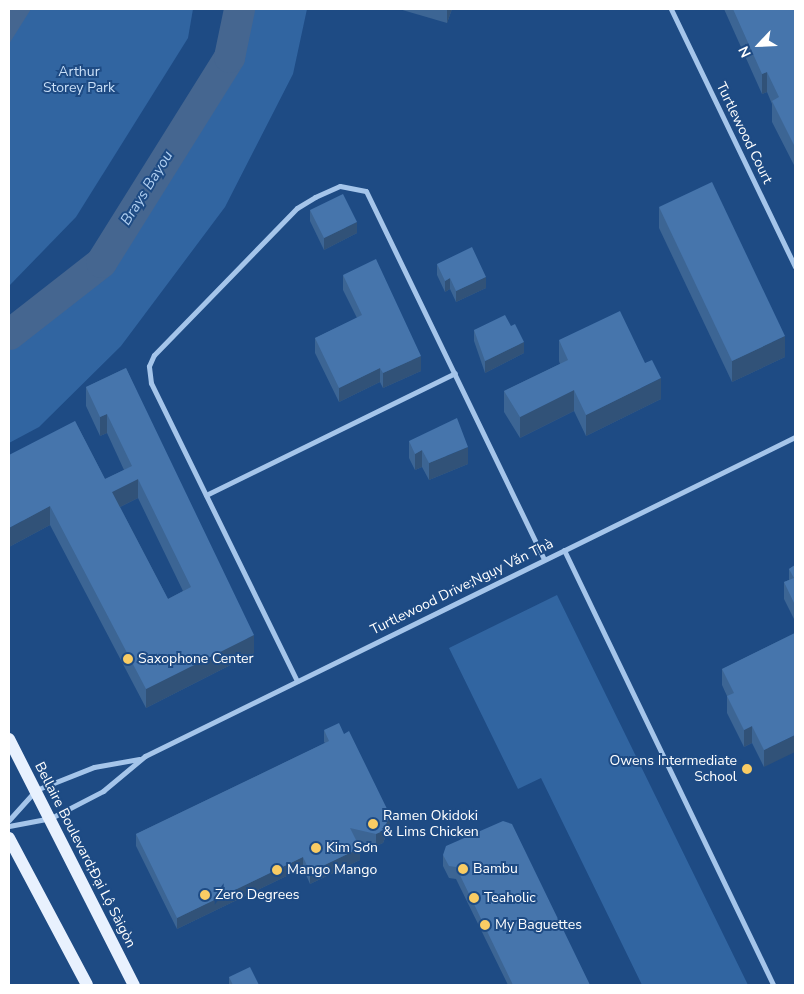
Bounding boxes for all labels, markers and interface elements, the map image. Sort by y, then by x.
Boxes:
north arrow [734,20,784,70]
text: N [734,43,756,60]
park label: Arthur Storey Park [43,64,115,96]
street label: Turtlewood Court [712,80,776,186]
water label: Brays Bayou [117,147,177,229]
street label: Turtlewood Drive;Ngụy Văn Thà [368,535,556,639]
place label: Saxophone Center [138,651,254,667]
marker: Saxophone Center [122,653,134,665]
place label: Owens Intermediate School [609,753,737,786]
street label: Bellaire Boulevard;Đại Lộ Sàigòn [31,759,139,951]
marker: Owens Intermediate School [741,763,753,775]
place label: Ramen Okidoki & Lims Chicken [383,808,479,840]
marker: Ramen Okidoki & Lims Chicken [367,818,379,830]
place label: Kim Sơn [326,840,378,856]
marker: Kim Sơn [310,842,322,854]
place label: Bambu [473,861,518,877]
place label: Mango Mango [287,862,377,878]
marker: Bambu [457,863,469,875]
marker: Mango Mango [271,864,283,876]
place label: Zero Degrees [215,887,299,903]
marker: Zero Degrees [199,889,211,901]
place label: Teaholic [484,890,536,906]
marker: Teaholic [468,892,480,904]
place label: My Baguettes [495,917,582,933]
marker: My Baguettes [479,919,491,931]

